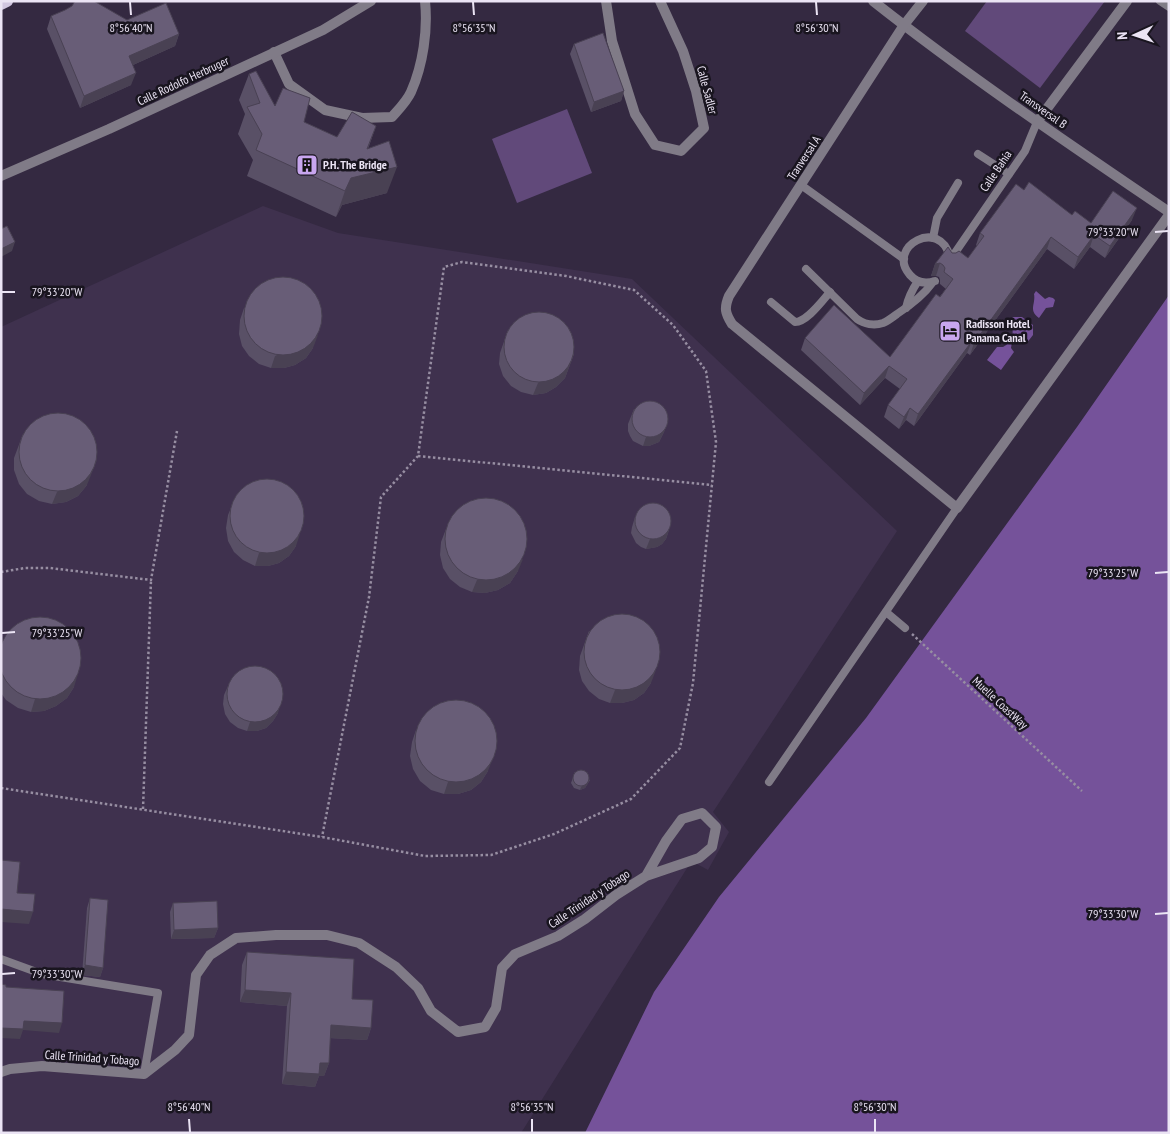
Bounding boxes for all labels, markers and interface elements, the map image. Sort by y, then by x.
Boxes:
north arrow [1110,10,1160,60]
text: 8°56'40"N [109,20,153,35]
text: 8°56'35"N [452,20,496,35]
text: 8°56'30"N [795,20,839,35]
text: N [1113,31,1131,40]
street label: Calle Rodolfo Herbruger [135,52,232,108]
street label: Calle Sadler [694,64,721,116]
street label: Transversal B [1017,88,1070,132]
street label: Tranversal A [784,132,824,183]
street label: Calle Bahía [976,147,1015,194]
building icon: P.H. The Bridge [295,153,319,177]
place label: P.H. The Bridge [323,157,387,172]
text: 79°33'20"W [1088,224,1138,239]
text: 79°33'20"W [32,284,82,299]
place label: Radisson Hotel Panama Canal [966,316,1030,345]
hotel icon: Radisson Hotel Panama Canal [938,319,962,343]
text: 79°33'25"W [1088,565,1138,580]
text: 79°33'25"W [32,625,82,640]
street label: Muelle CoastWay [969,673,1032,732]
street label: Calle Trinidad y Tobago [545,866,632,931]
text: 79°33'30"W [1088,906,1138,921]
text: 79°33'30"W [32,966,82,981]
street label: Calle Trinidad y Tobago [44,1047,140,1068]
text: 8°56'40"N [167,1099,211,1114]
text: 8°56'35"N [510,1099,554,1114]
text: 8°56'30"N [853,1099,897,1114]

